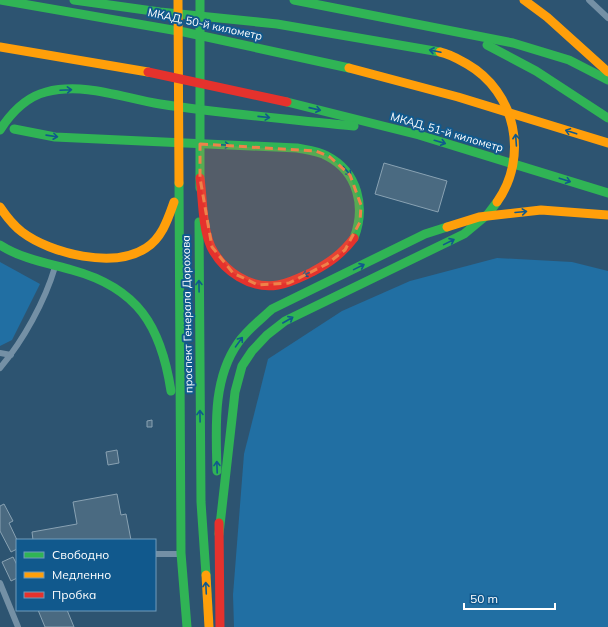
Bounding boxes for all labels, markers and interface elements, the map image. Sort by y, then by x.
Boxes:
street label: МКАД, 50-й километр [147,5,264,43]
one-way arrow [429,46,442,54]
one-way arrow [59,86,72,94]
one-way arrow [308,105,321,113]
street label: МКАД, 51-й километр [389,109,505,155]
one-way arrow [257,113,270,120]
one-way arrow [564,128,577,135]
one-way arrow [45,132,58,140]
one-way arrow [512,134,519,147]
one-way arrow [434,139,447,146]
one-way arrow [217,141,230,148]
one-way arrow [342,166,351,177]
one-way arrow [558,177,571,184]
one-way arrow [514,208,527,215]
street label: проспект Генерала Дорохова [179,235,195,393]
one-way arrow [443,237,455,245]
one-way arrow [353,263,365,270]
one-way arrow [303,270,315,277]
one-way arrow [195,280,203,293]
one-way arrow [282,316,294,324]
one-way arrow [235,336,243,347]
one-way arrow [196,410,204,423]
one-way arrow [213,461,221,474]
legend [16,539,156,611]
text: Свободно [52,547,109,562]
text: Медленно [52,567,111,582]
one-way arrow [202,582,209,595]
scale bar [464,585,555,611]
text: Пробка [52,587,96,602]
text: 50 m [470,591,498,606]

